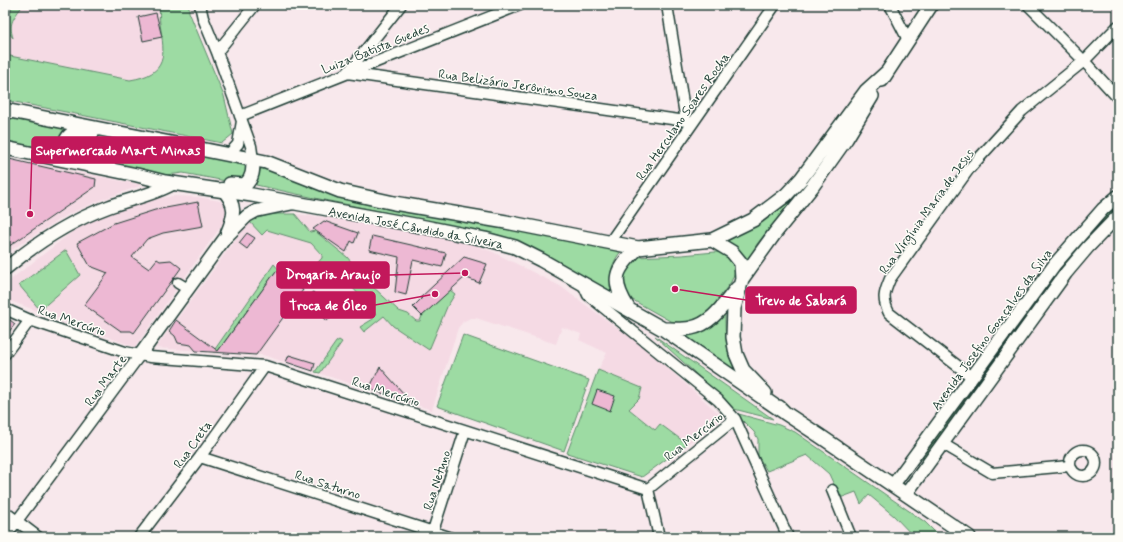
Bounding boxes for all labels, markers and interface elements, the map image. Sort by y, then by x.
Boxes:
street label: Luiza Batista Guedes [319,20,432,79]
street label: Rua Herculano Soares Rocha [633,49,734,184]
street label: Rua Belizário Jerônimo Souza [437,66,599,105]
callout: Supermercado Mart Minas [32,137,204,163]
text: Supermercado Mart Minas [36,142,201,160]
street label: Rua Virgínia Maria de Jesus [876,145,980,279]
street label: Avenida José Cândido da Silveira [327,203,505,254]
street label: Avenida Josefino Gonçalves da Silva [928,246,1056,414]
callout: Drogaria Araujo [277,262,389,288]
text: Drogaria Araujo [285,266,381,285]
callout: Trevo de Sabará [746,287,856,313]
callout: Troca de Óleo [281,292,375,318]
text: Trevo de Sabará [755,292,847,310]
text: Troca de Óleo [289,297,367,315]
street label: Rua Mercúrio [35,302,108,341]
street label: Rua Marte [81,352,131,410]
street label: Rua Mercúrio [349,373,422,411]
street label: Rua Mercúrio [661,409,727,466]
street label: Rua Creta [170,417,217,472]
street label: Rua Netuno [420,448,455,513]
street label: Rua Saturno [292,467,363,504]

